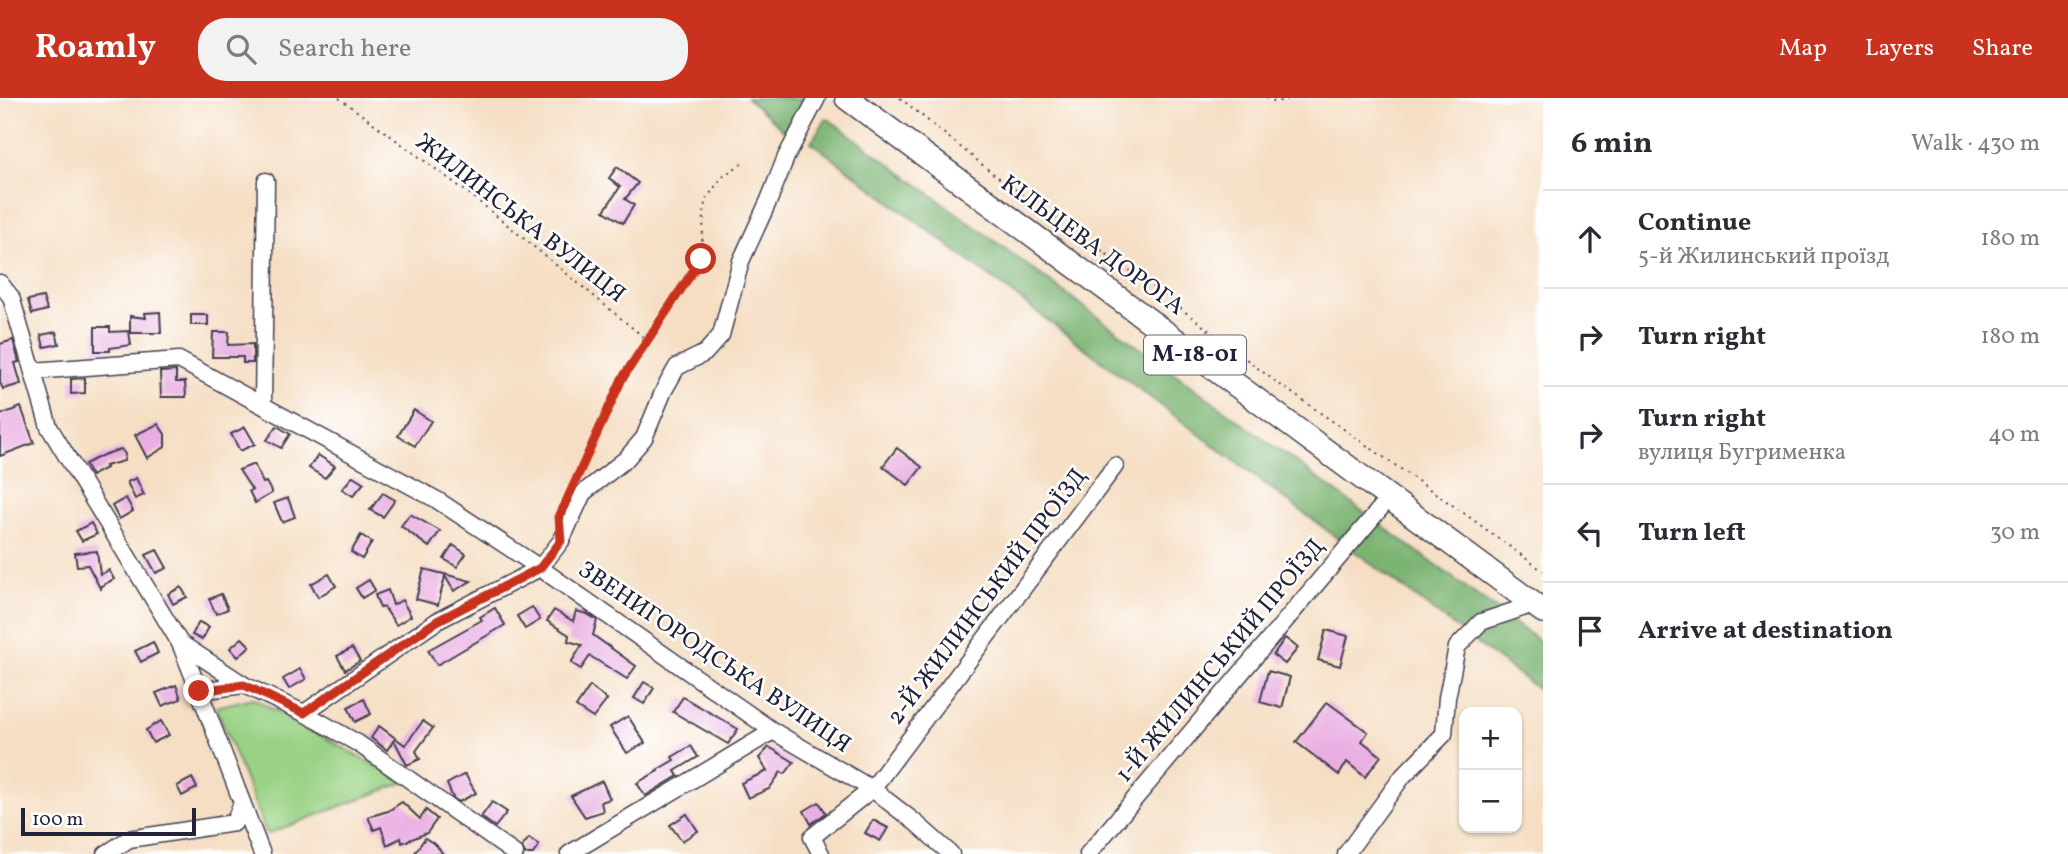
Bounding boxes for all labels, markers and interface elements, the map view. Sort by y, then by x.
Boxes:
search box [198,18,688,81]
text: Roamly [35,26,156,72]
icon: search [222,30,260,68]
text: Search here [278,31,411,67]
text: Map [1779,32,1827,66]
text: Layers [1865,32,1934,66]
text: Share [1972,32,2033,66]
text: 6 min [1571,123,1653,165]
street label: ЖИЛИНСЬКА ВУЛИЦЯ [408,126,632,312]
text: Walk · 430 m [1911,128,2040,160]
street label: КІЛЬЦЕВА ДОРОГА [993,168,1191,324]
text: Continue [1638,205,1751,241]
icon: ahead [1571,220,1609,258]
text: 180 m [1981,223,2040,255]
text: 5-й Жилинський проїзд [1638,241,1889,273]
route start [685,243,716,274]
icon: right [1571,318,1609,356]
text: Turn right [1638,319,1766,355]
text: 180 m [1981,321,2040,353]
road number: М-18-01 [1144,336,1246,374]
text: Turn right [1638,401,1766,437]
icon: right [1571,416,1609,454]
text: 40 m [1988,419,2040,451]
text: вулиця Бугрименка [1638,437,1846,469]
street label: 2-Й ЖИЛИНСЬКИЙ ПРОЇЗД [880,461,1096,733]
icon: left [1571,514,1609,552]
text: Turn left [1638,515,1746,551]
text: 30 m [1990,517,2040,549]
street label: 1-Й ЖИЛИНСЬКИЙ ПРОЇЗД [1108,531,1334,791]
street label: ЗВЕНИГОРОДСЬКА ВУЛИЦЯ [571,554,857,762]
icon: arrive [1571,612,1609,650]
text: Arrive at destination [1638,613,1893,649]
route end [183,675,214,706]
map controls [1459,707,1522,833]
button: + [1459,707,1522,770]
button: − [1459,770,1522,833]
scale bar [21,805,196,837]
text: 100 m [32,807,83,833]

